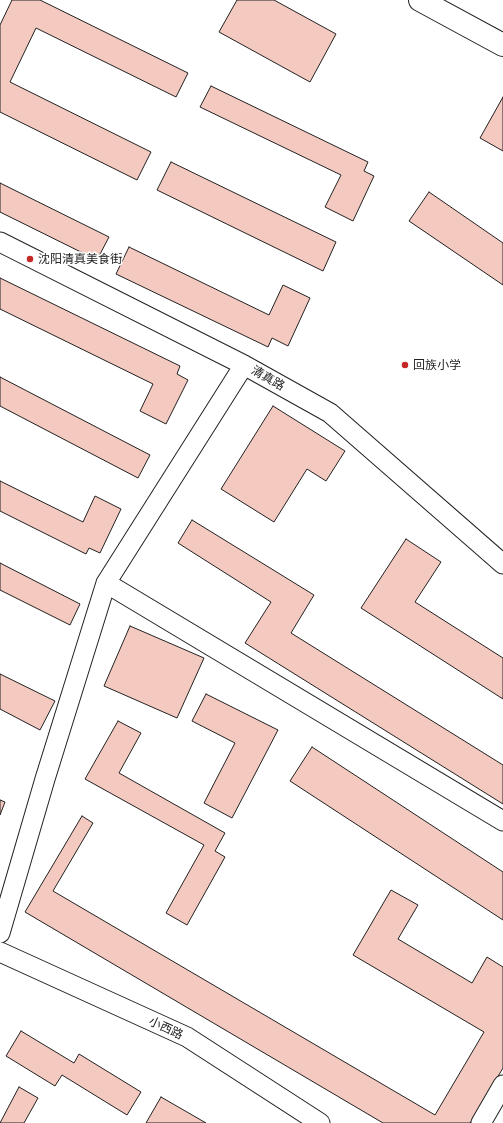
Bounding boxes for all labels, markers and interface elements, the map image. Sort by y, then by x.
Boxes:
place label: 沈阳清真美食街 [38,252,122,266]
marker: 沈阳清真美食街 [25,254,35,264]
place label: 回族小学 [413,358,461,372]
marker: 回族小学 [400,360,410,370]
street label: 清真路 [249,363,287,393]
street label: 小西路 [147,1014,185,1042]

